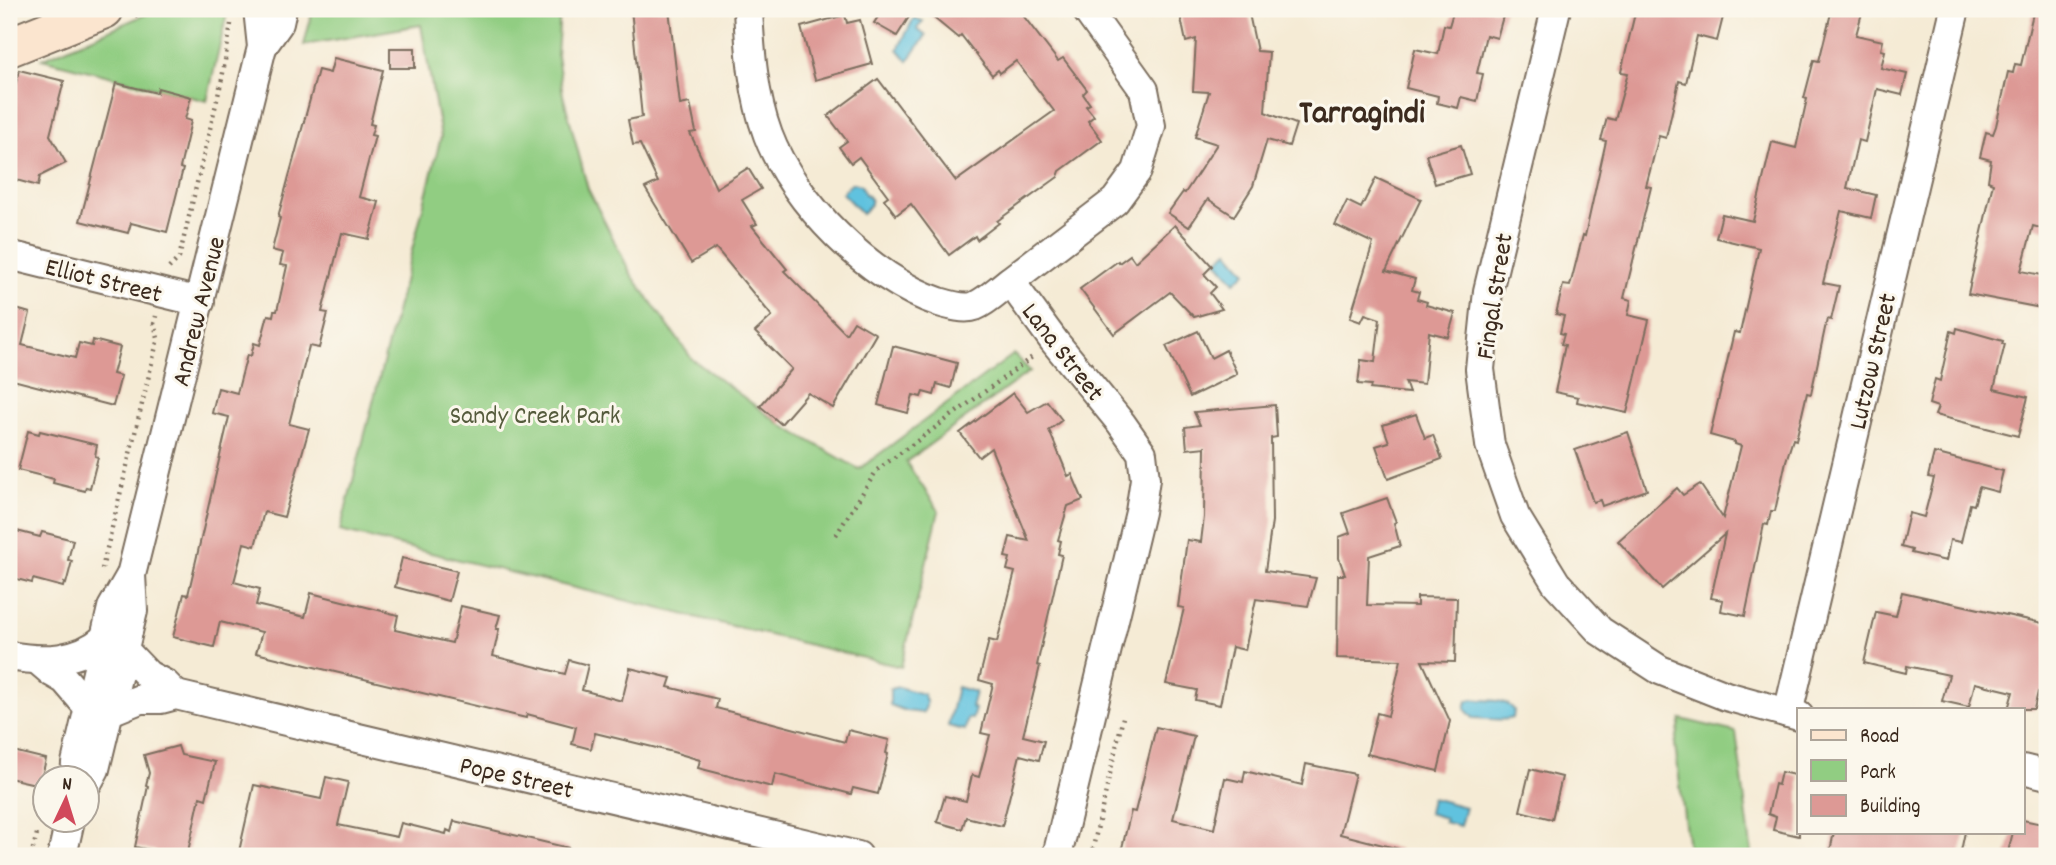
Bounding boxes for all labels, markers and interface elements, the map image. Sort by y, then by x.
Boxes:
district label: Tarragindi [1299,92,1425,139]
street label: Fingal Street [1468,230,1525,362]
street label: Andrew Avenue [164,233,237,391]
street label: Elliot Street [41,250,166,315]
street label: Lutzow Street [1841,290,1908,434]
street label: Lana Street [1011,296,1112,411]
park label: Sandy Creek Park [450,399,620,436]
legend [1797,708,2024,834]
text: Road [1860,723,1899,753]
street label: Pope Street [456,748,577,811]
text: Park [1860,759,1896,789]
north arrow [32,764,102,834]
text: N [61,772,73,799]
text: Building [1860,793,1920,823]

